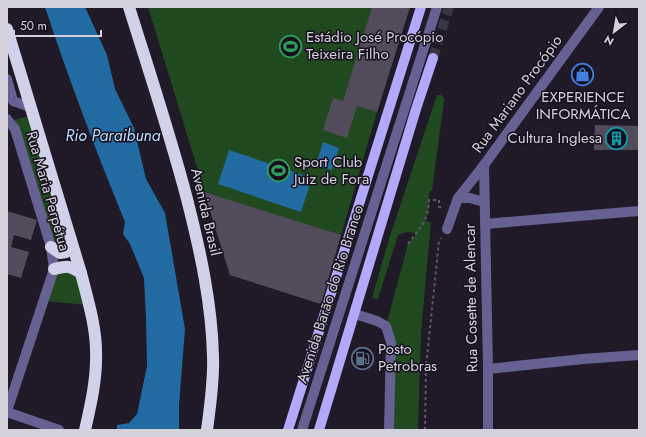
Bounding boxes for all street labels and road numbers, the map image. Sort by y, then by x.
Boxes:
street label: Rua Mariano Procópio [467,30,567,158]
street label: Rua Maria Perpétua [20,128,76,254]
street label: Avenida Brasil [185,166,227,258]
street label: Avenida Barão do Rio Branco [291,202,369,386]
street label: Rua Cosette de Alencar [459,223,483,373]

